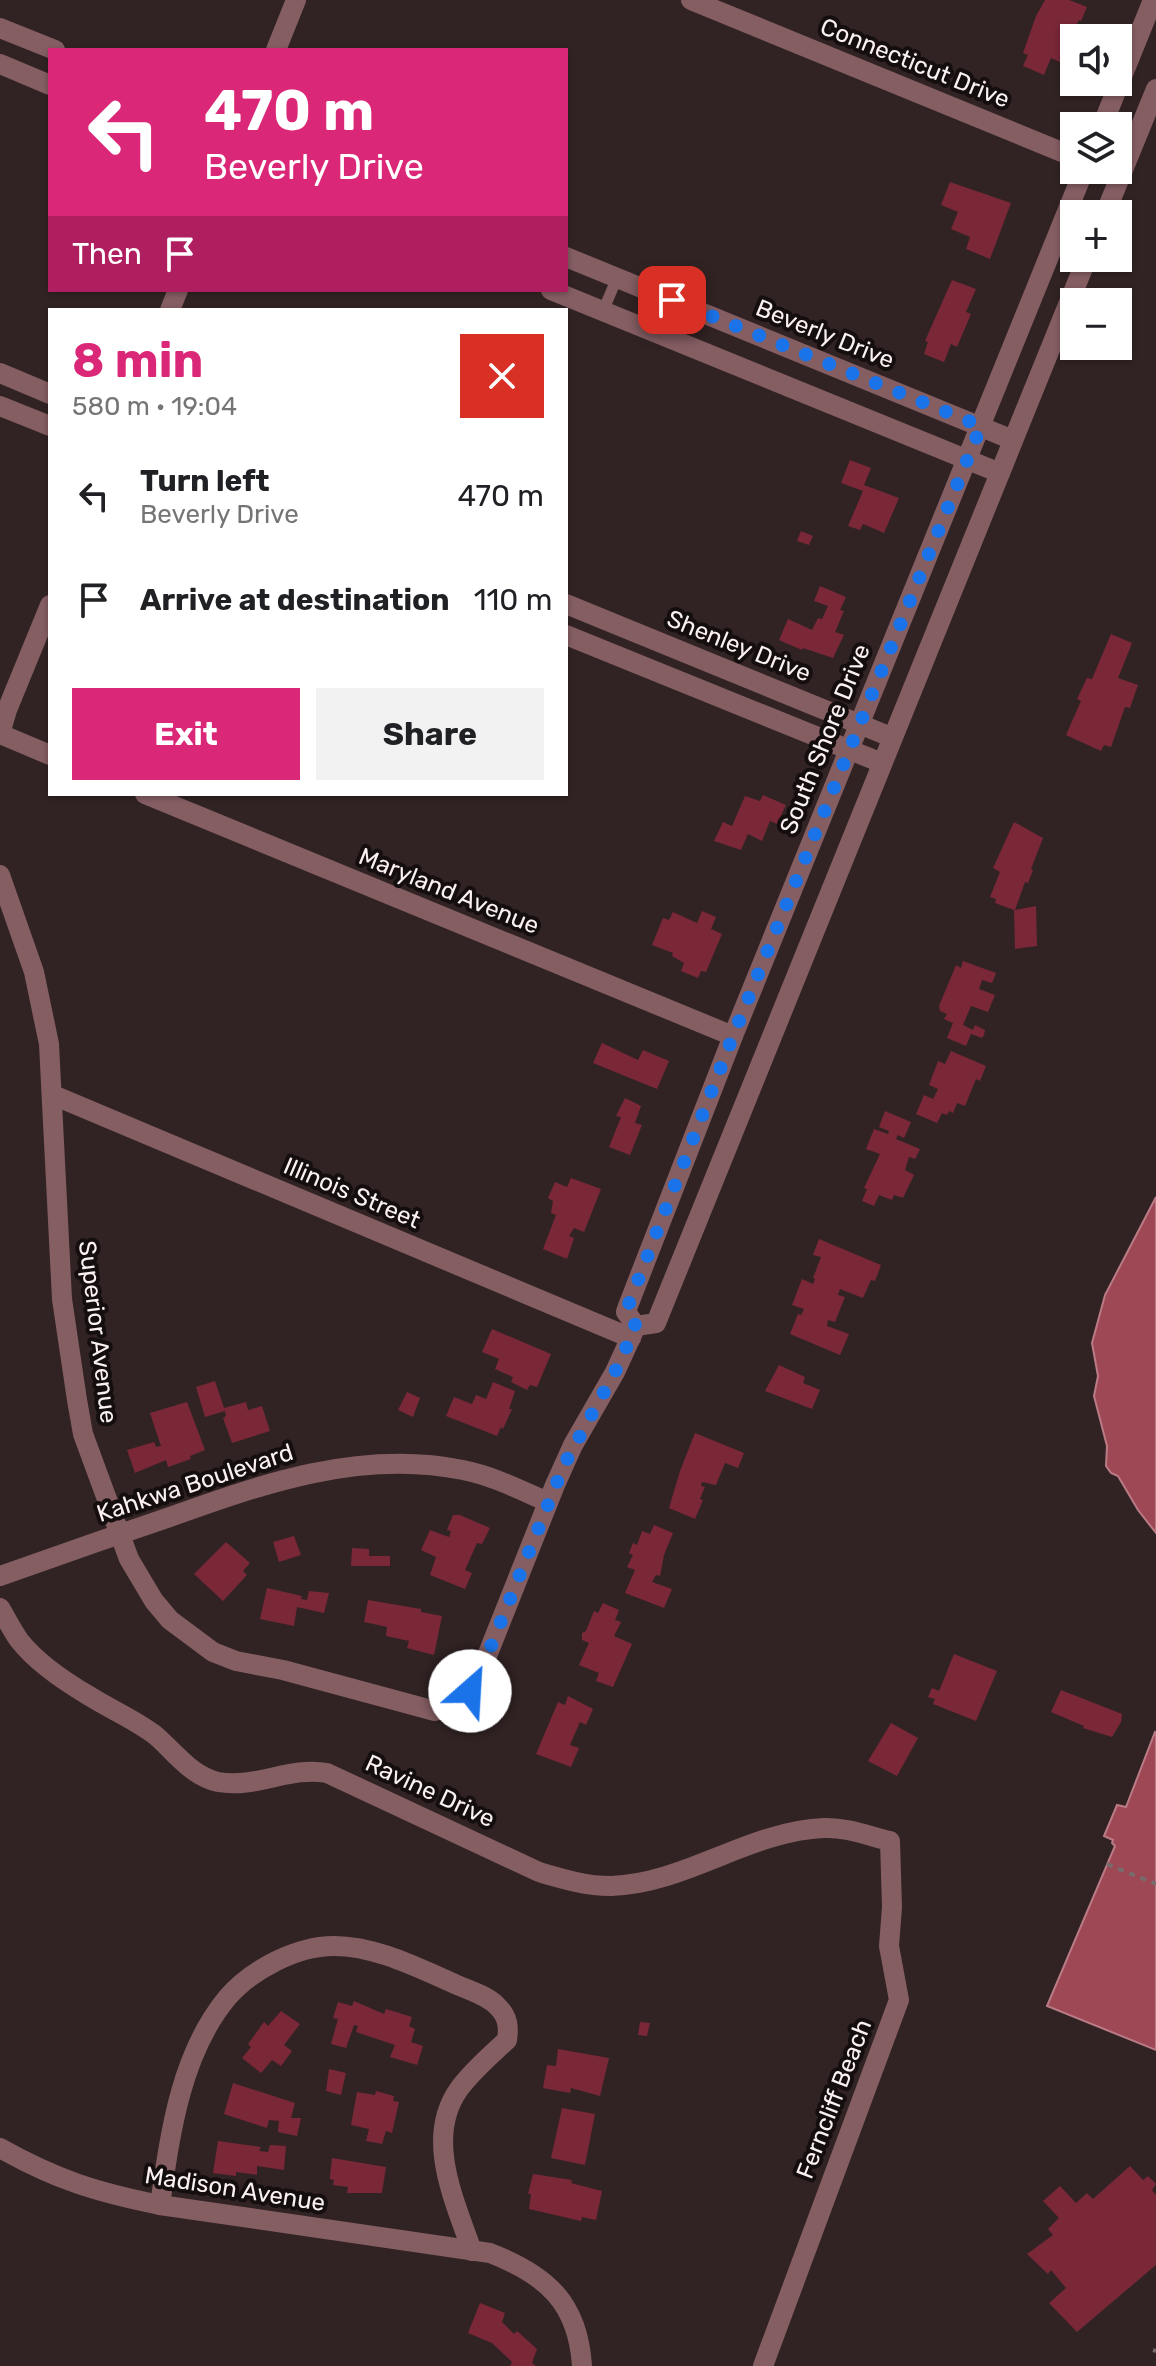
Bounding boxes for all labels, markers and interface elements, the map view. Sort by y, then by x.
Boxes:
street label: Connecticut Drive [816,12,1014,114]
map controls [1060,24,1132,360]
button: sound [1060,24,1132,96]
text: 470 m [204,78,374,144]
icon: left [72,80,176,184]
button: layers [1060,112,1132,184]
text: Beverly Drive [204,145,424,188]
button: + [1060,200,1132,272]
icon: arrive [158,232,202,276]
text: Then [72,236,142,272]
pin [638,266,706,334]
icon: arrive [650,278,694,322]
button: − [1060,288,1132,360]
street label: Beverly Drive [752,294,898,374]
text: 8 min [72,332,203,389]
button: close [460,334,544,418]
text: 580 m · 19:04 [72,391,237,422]
text: Turn left [140,463,270,499]
icon: left [72,474,116,518]
text: 470 m [457,478,544,514]
text: Beverly Drive [140,499,299,530]
icon: arrive [72,578,116,622]
text: Arrive at destination [140,582,450,618]
text: 110 m [474,582,552,618]
street label: Shenley Drive [663,604,815,688]
street label: South Shore Drive [774,640,876,838]
button: Exit [72,688,300,780]
button: Share [316,688,544,780]
street label: Maryland Avenue [355,842,543,940]
street label: Illinois Street [279,1152,425,1234]
street label: Superior Avenue [73,1239,123,1425]
street label: Kahkwa Boulevard [93,1438,297,1528]
position arrow [428,1649,512,1733]
street label: Ravine Drive [361,1749,499,1833]
street label: Ferncliff Beach [791,2015,877,2183]
street label: Madison Avenue [143,2161,327,2217]

